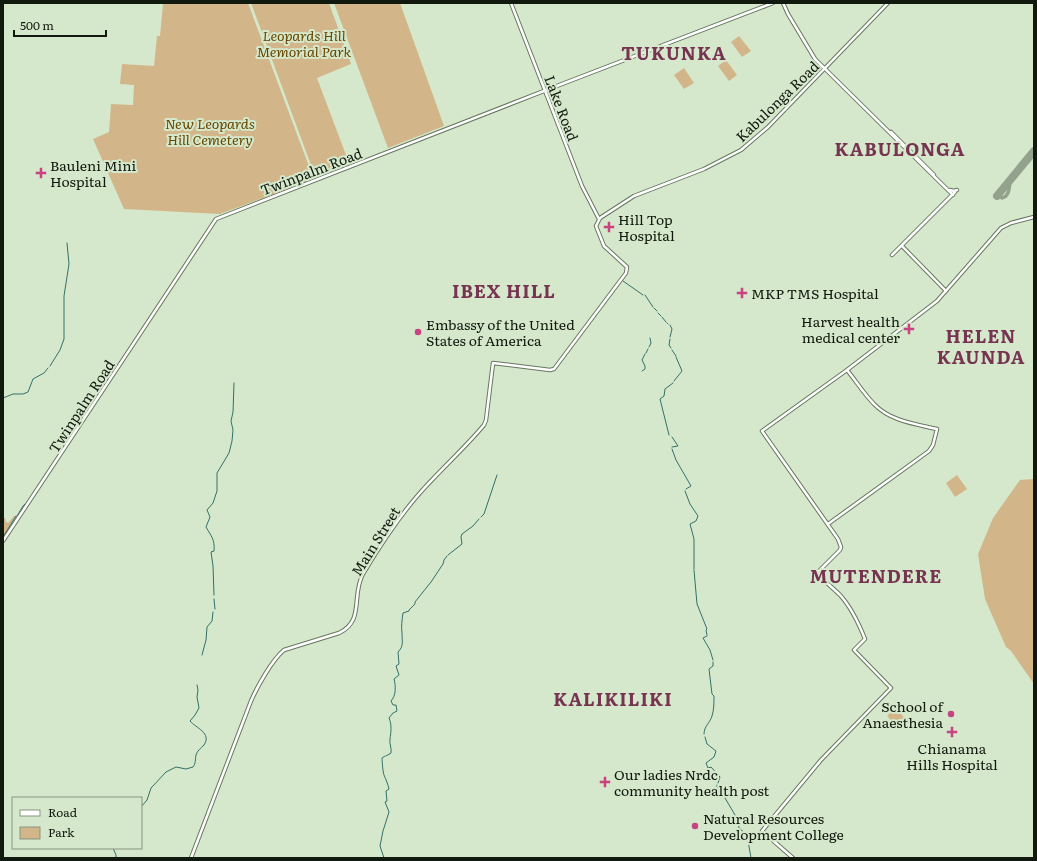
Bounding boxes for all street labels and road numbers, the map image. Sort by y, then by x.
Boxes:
street label: Kabulonga Road [731,56,823,146]
street label: Lake Road [540,72,584,144]
street label: Twinpalm Road [257,142,365,200]
street label: Twinpalm Road [43,355,119,456]
street label: Main Street [346,502,404,579]

